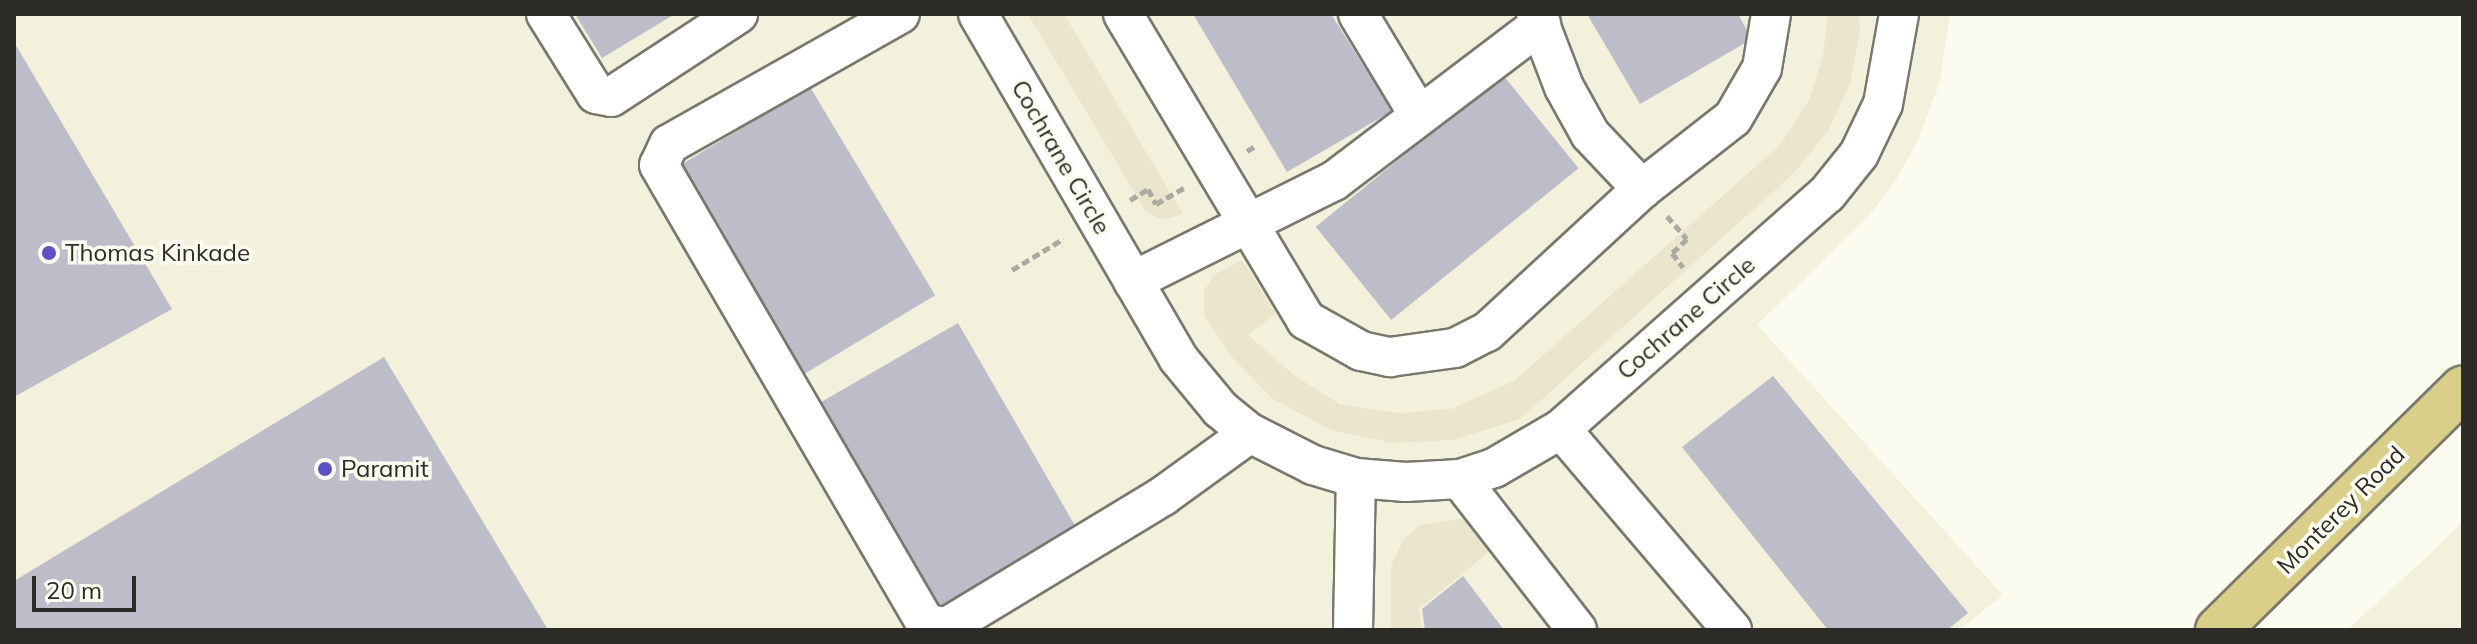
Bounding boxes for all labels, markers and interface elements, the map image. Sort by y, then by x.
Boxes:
street label: Cochrane Circle [1005,75,1117,239]
place label: Thomas Kinkade [65,239,250,267]
marker: Thomas Kinkade [40,244,58,262]
street label: Cochrane Circle [1611,250,1761,386]
street label: Monterey Road [2271,440,2411,580]
place label: Paramit [341,455,429,483]
marker: Paramit [316,460,334,478]
scale bar [36,560,140,610]
text: 20 m [46,575,102,605]

